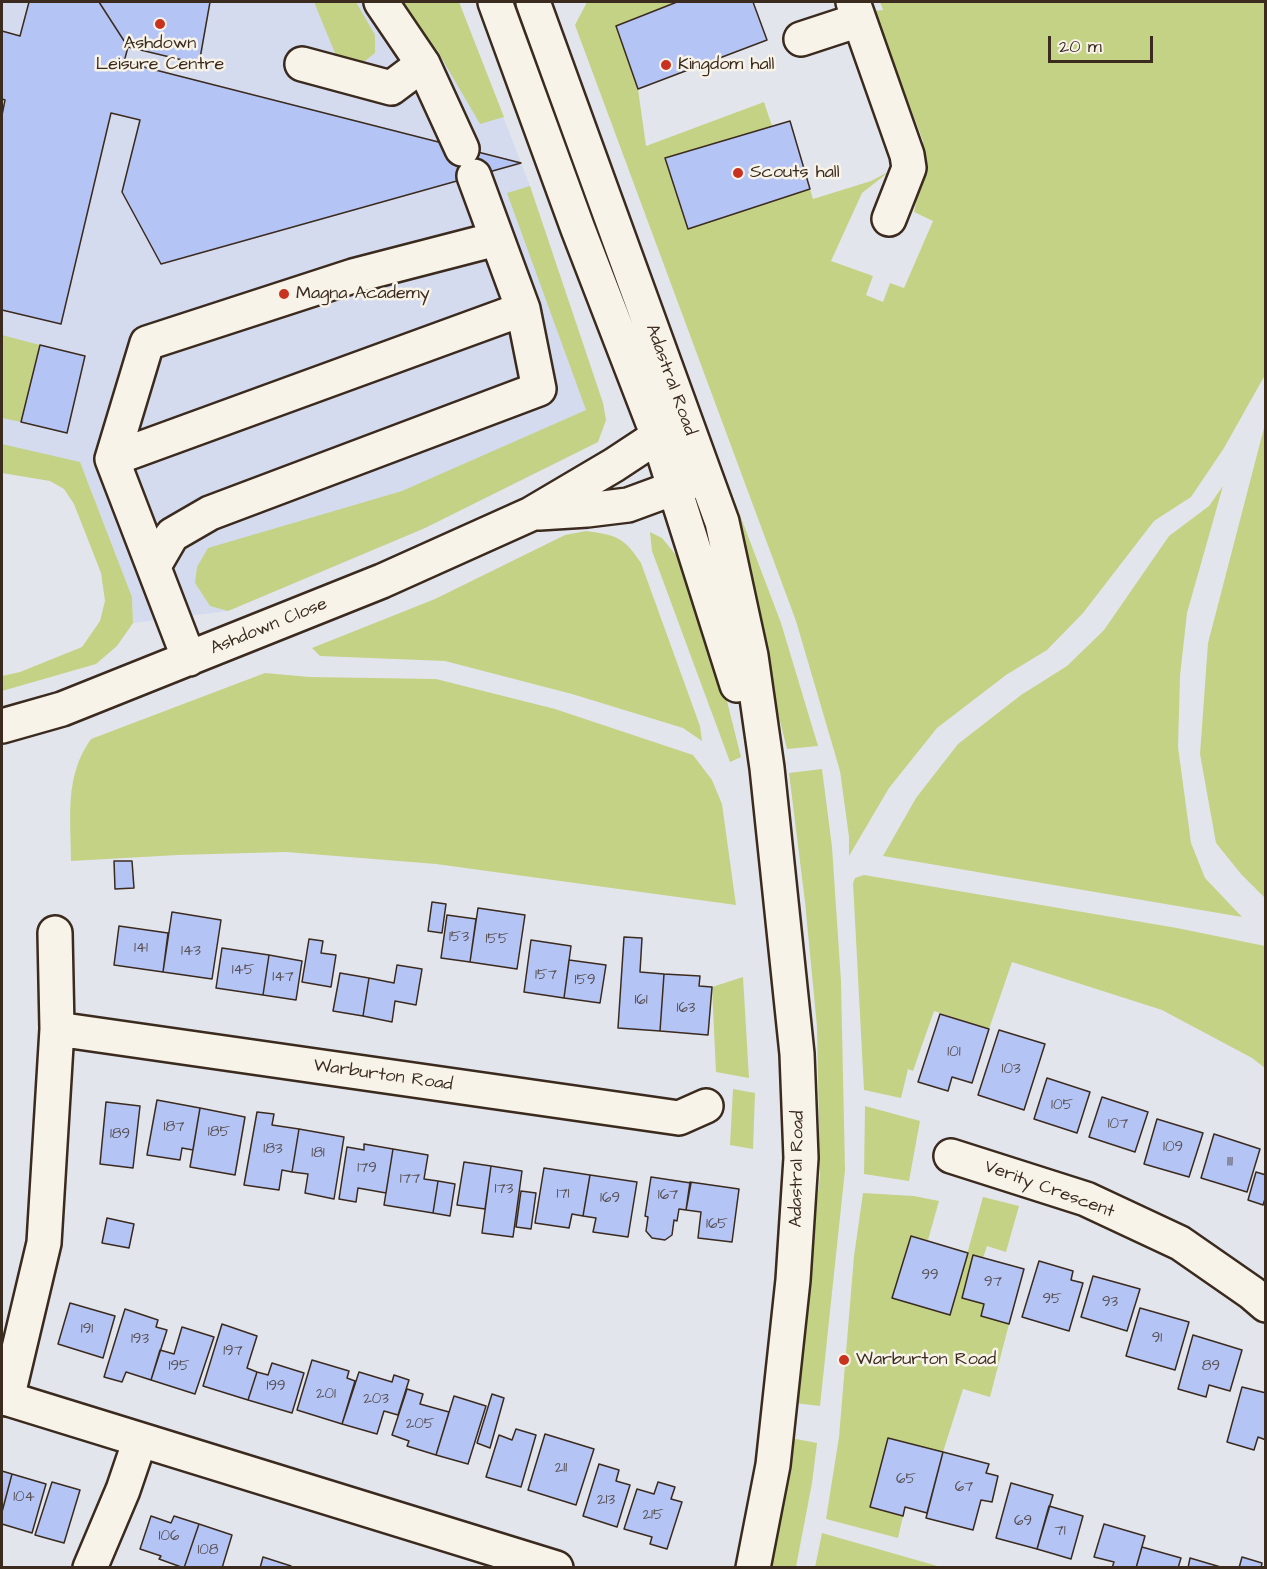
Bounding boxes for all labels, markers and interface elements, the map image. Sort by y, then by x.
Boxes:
marker: Ashdown Leisure Centre [153,17,167,31]
scale bar [1051,24,1156,62]
place label: Ashdown Leisure Centre [96,33,224,76]
text: 20 m [1059,34,1102,59]
place label: Kingdom hall [678,54,774,76]
marker: Kingdom hall [659,58,673,72]
place label: Scouts hall [750,162,839,184]
marker: Scouts hall [731,166,745,180]
place label: Magna Academy [296,283,430,305]
marker: Magna Academy [277,287,291,301]
street label: Adastral Road [640,321,700,439]
street label: Ashdown Close [207,594,331,660]
house number: 153 [449,929,469,947]
house number: 155 [485,931,509,949]
house number: 141 [134,940,148,958]
house number: 143 [181,943,201,961]
house number: 145 [232,962,254,980]
house number: 157 [535,967,557,985]
house number: 147 [272,969,294,987]
house number: 159 [574,972,596,990]
house number: 161 [634,992,648,1010]
house number: 163 [677,1000,695,1018]
house number: 101 [947,1044,961,1062]
street label: Warburton Road [312,1056,454,1096]
house number: 103 [1001,1061,1021,1079]
house number: 105 [1051,1097,1073,1115]
street label: Adastral Road [786,1110,810,1228]
house number: 107 [1108,1116,1128,1134]
house number: 187 [164,1119,184,1137]
house number: 185 [208,1124,230,1142]
house number: 189 [110,1126,130,1144]
house number: 109 [1163,1139,1183,1157]
house number: 183 [263,1141,283,1159]
house number: 181 [311,1145,325,1163]
house number: 111 [1227,1154,1233,1172]
street label: Verity Crescent [981,1156,1117,1224]
house number: 179 [357,1160,377,1178]
house number: 177 [400,1171,420,1189]
house number: 173 [495,1181,513,1199]
house number: 171 [556,1186,570,1204]
house number: 167 [658,1187,678,1205]
house number: 169 [600,1190,620,1208]
house number: 165 [706,1216,728,1234]
house number: 99 [921,1267,939,1285]
house number: 97 [984,1274,1002,1292]
house number: 95 [1042,1291,1062,1309]
house number: 93 [1102,1294,1118,1312]
house number: 191 [81,1321,93,1339]
house number: 91 [1152,1330,1162,1348]
house number: 193 [131,1331,149,1349]
house number: 197 [223,1343,243,1361]
place label: Warburton Road [856,1349,996,1371]
marker: Warburton Road [837,1353,851,1367]
house number: 195 [168,1358,190,1376]
house number: 89 [1202,1358,1220,1376]
house number: 199 [267,1378,285,1396]
house number: 201 [316,1386,336,1404]
house number: 203 [363,1391,389,1409]
house number: 205 [406,1416,434,1434]
house number: 211 [555,1460,567,1478]
house number: 65 [896,1471,916,1489]
house number: 67 [955,1479,973,1497]
house number: 104 [13,1489,35,1507]
house number: 213 [597,1492,615,1510]
house number: 215 [642,1507,664,1525]
house number: 69 [1014,1513,1032,1531]
house number: 71 [1054,1523,1066,1541]
house number: 106 [159,1528,179,1546]
house number: 108 [197,1542,219,1560]

